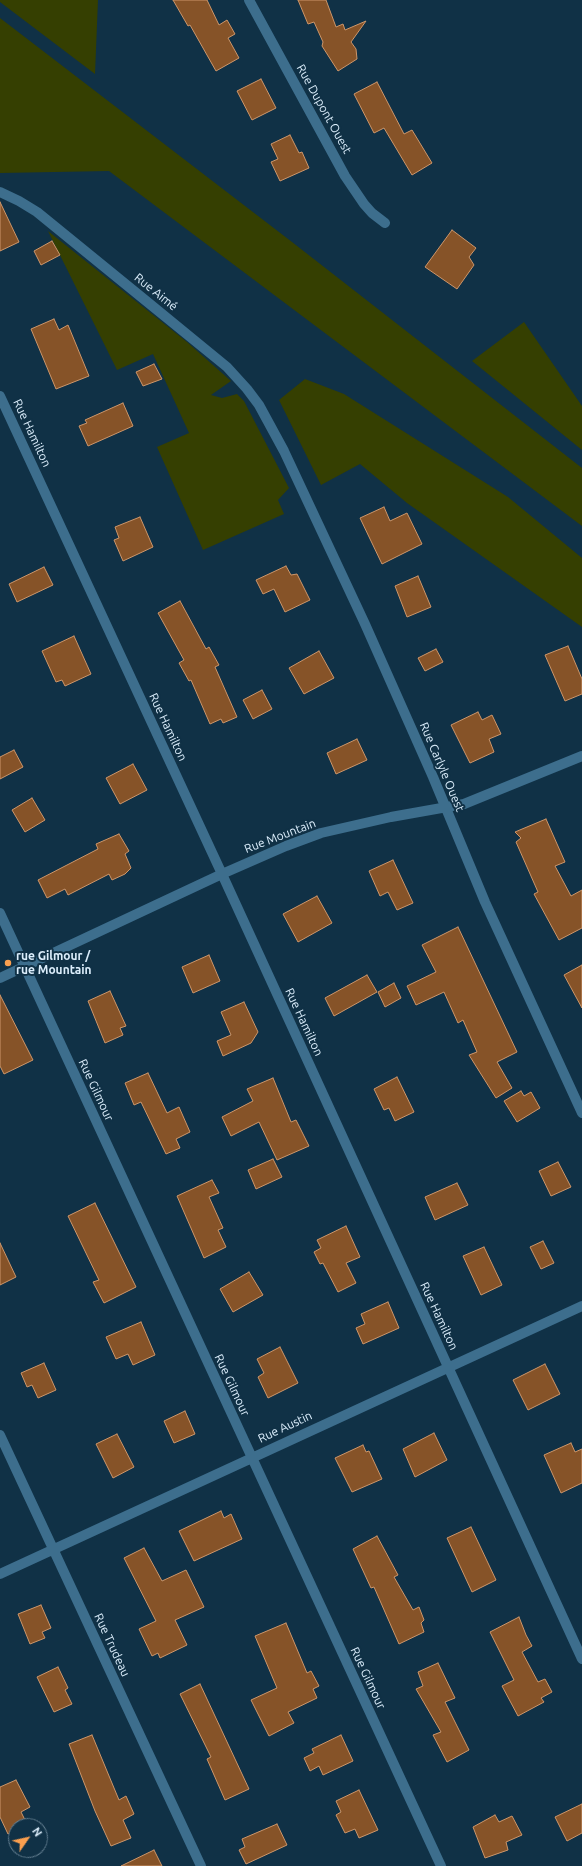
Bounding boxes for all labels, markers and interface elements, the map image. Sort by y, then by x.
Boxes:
street label: Rue Dupont Ouest [293,62,355,156]
street label: Rue Aimé [131,270,181,314]
street label: Rue Hamilton [10,397,54,469]
street label: Rue Hamilton [146,691,190,763]
street label: Rue Carlyle Ouest [417,720,467,814]
street label: Rue Mountain [242,816,318,856]
place label: rue Gilmour / rue Mountain [16,949,92,977]
marker: rue Gilmour / rue Mountain [3,958,13,968]
street label: Rue Hamilton [282,986,326,1058]
street label: Rue Gilmour [75,1057,117,1123]
street label: Rue Hamilton [417,1280,461,1352]
street label: Rue Gilmour [211,1352,253,1418]
street label: Rue Austin [256,1408,314,1446]
street label: Rue Trudeau [91,1611,133,1679]
street label: Rue Gilmour [347,1645,389,1711]
north arrow [8,1818,48,1858]
text: N [30,1825,44,1839]

